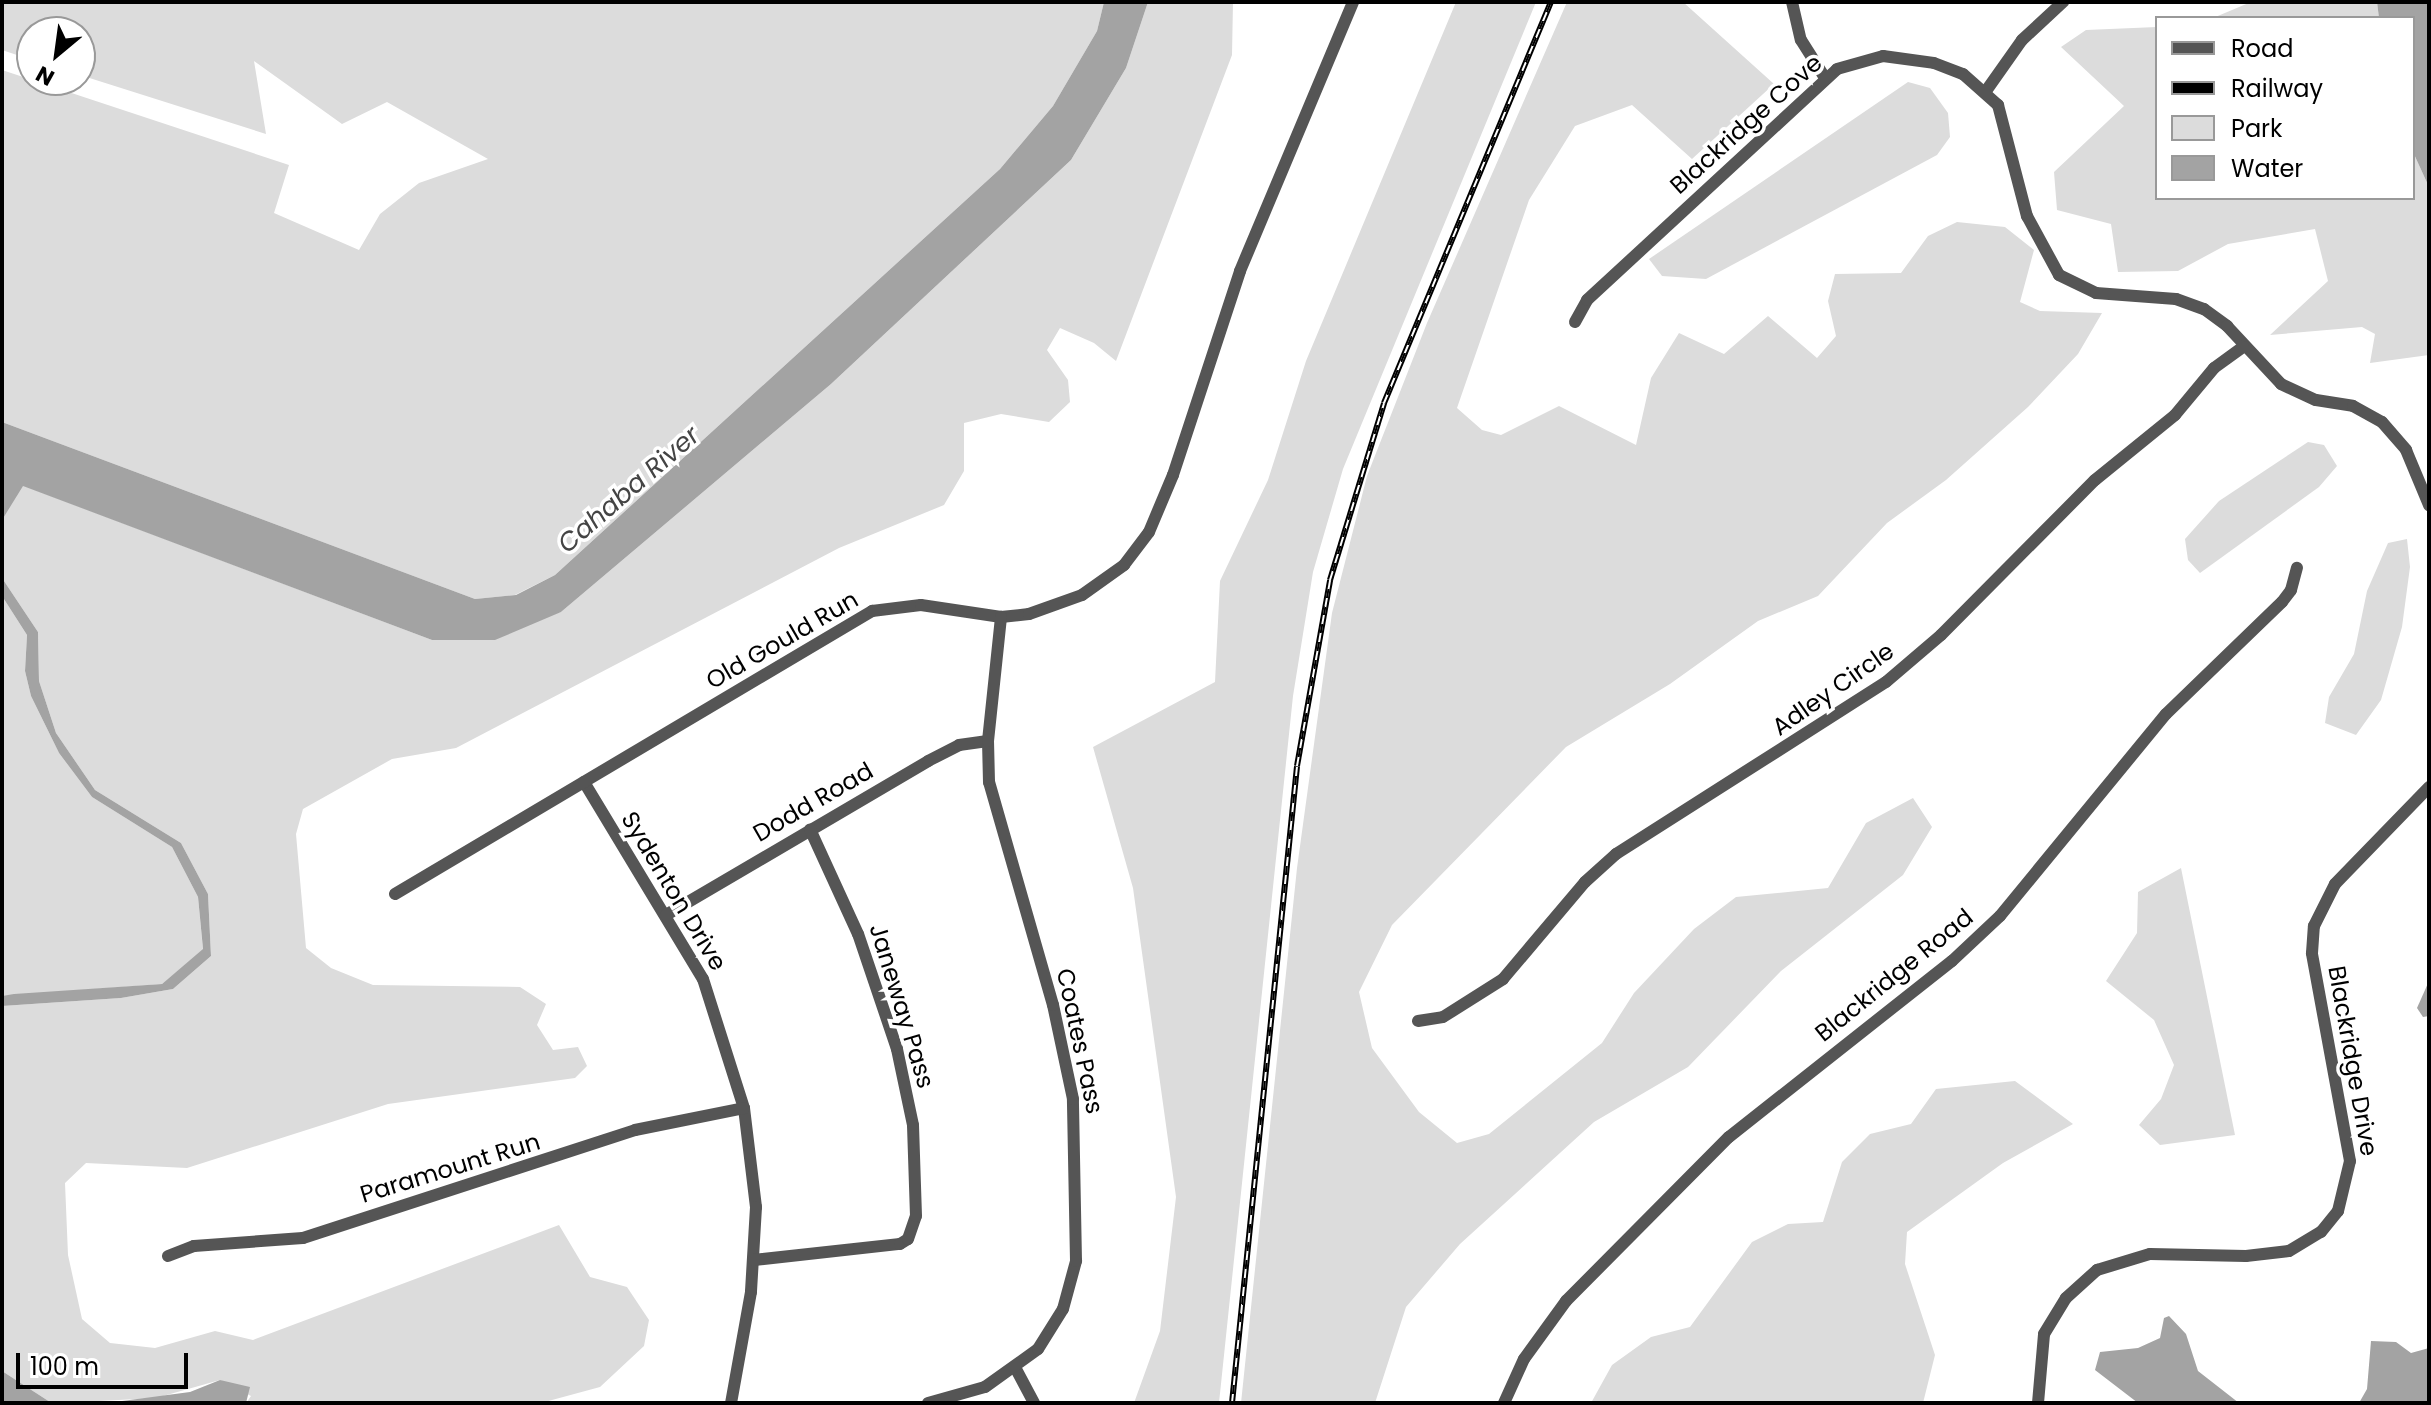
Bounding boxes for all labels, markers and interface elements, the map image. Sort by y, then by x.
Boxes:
north arrow [16,16,96,96]
legend [2155,16,2415,200]
text: Road [2231,32,2293,65]
street label: Blackridge Cove [1664,48,1828,200]
text: N [30,58,60,93]
text: Railway [2231,72,2323,105]
text: Park [2231,112,2282,145]
text: Water [2231,152,2303,185]
water label: Cahaba River [552,420,706,560]
street label: Old Gould Run [701,585,863,695]
street label: Adley Circle [1767,637,1899,741]
street label: Dodd Road [748,756,878,848]
street label: Sydenton Drive [615,806,733,976]
street label: Blackridge Road [1809,903,1979,1047]
street label: Janeway Pass [863,920,941,1092]
street label: Blackridge Drive [2322,964,2384,1158]
street label: Coates Pass [1051,966,1109,1116]
street label: Paramount Run [357,1127,543,1209]
scale bar [20,1337,192,1387]
text: 100 m [30,1350,99,1383]

